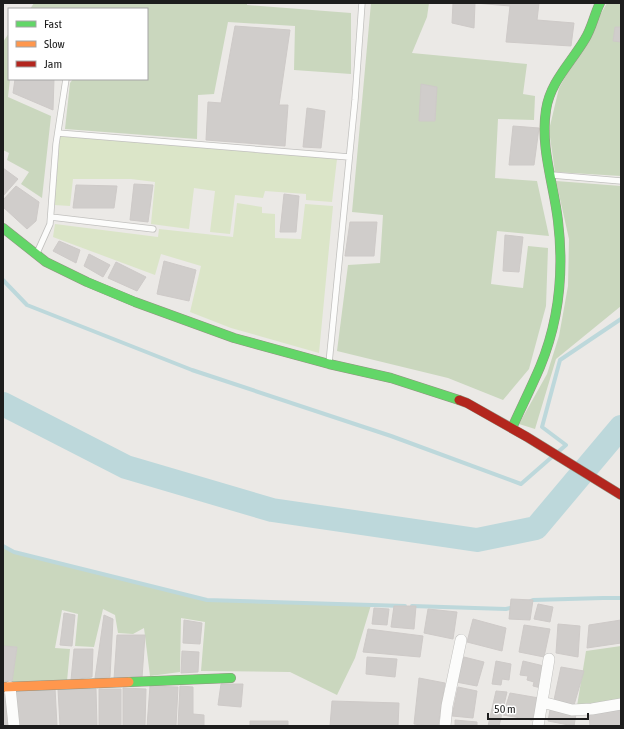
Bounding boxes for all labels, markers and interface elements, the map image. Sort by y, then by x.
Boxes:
legend [8,8,148,80]
text: Fast [44,17,62,31]
text: Slow [44,37,65,51]
text: Jam [44,57,62,71]
scale bar [488,695,588,721]
text: 50 m [494,702,516,716]

